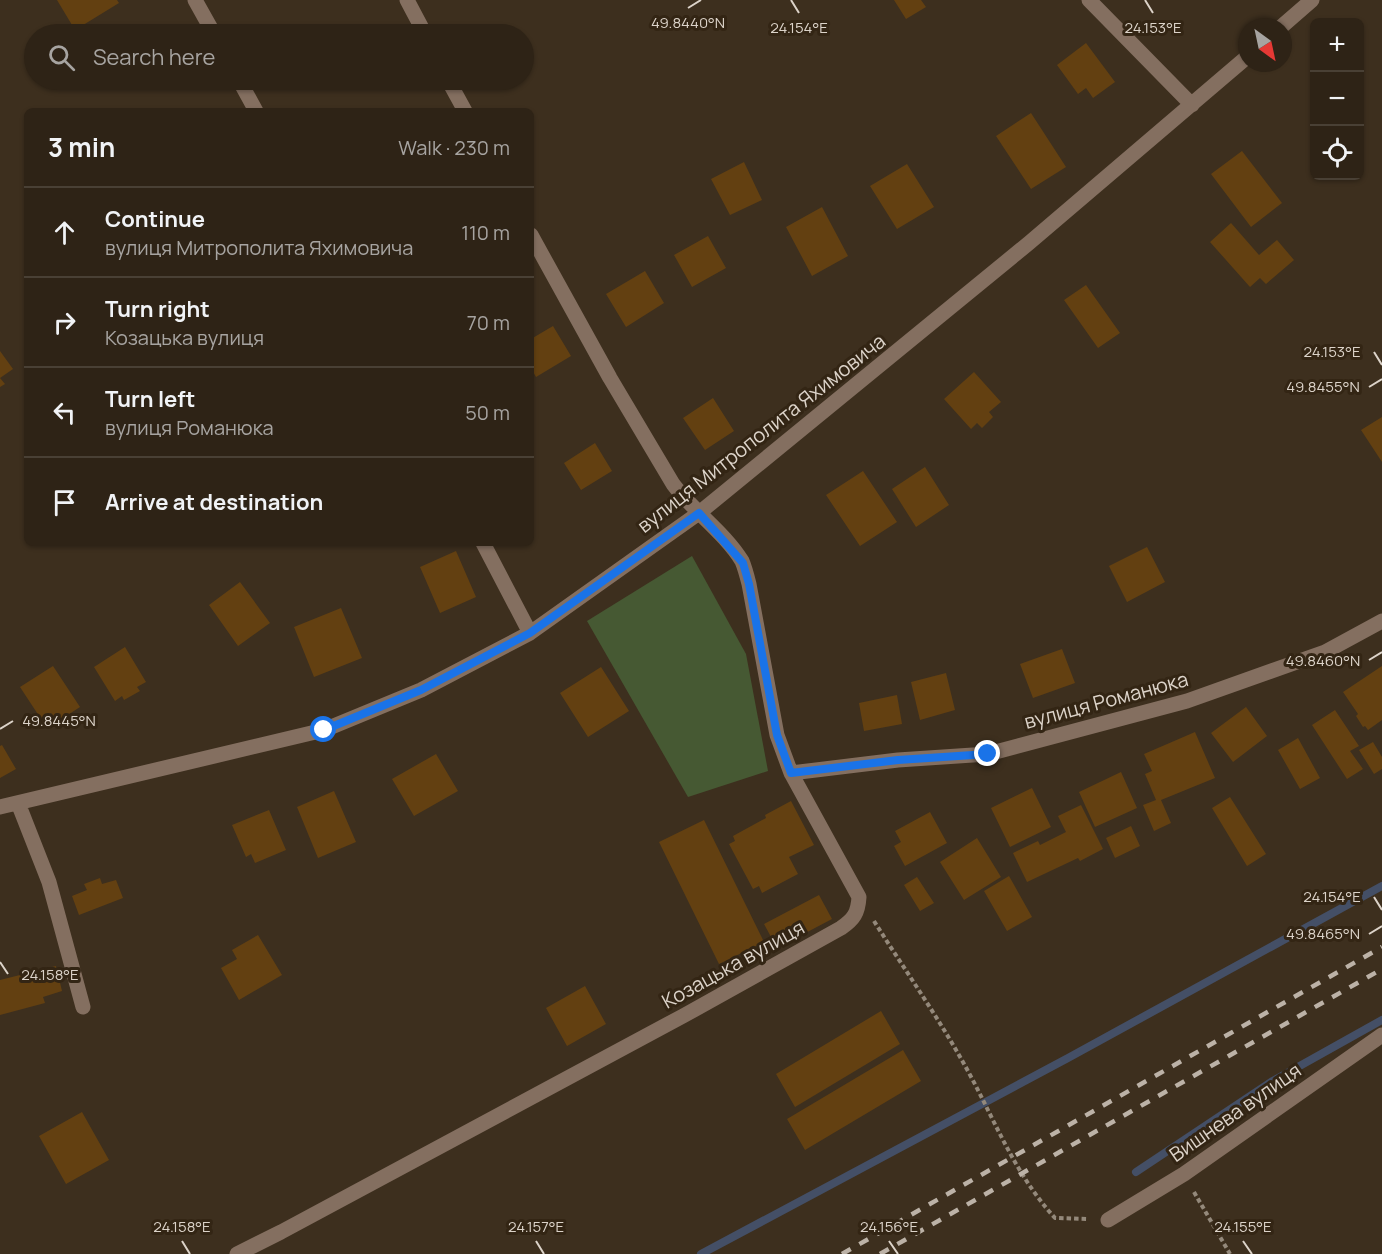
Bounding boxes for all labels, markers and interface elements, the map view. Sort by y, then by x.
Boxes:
text: 49.8440°N [651,12,725,33]
text: 24.154°E [770,17,828,38]
text: 24.153°E [1125,17,1181,38]
north arrow [1238,18,1292,72]
map controls [1310,18,1364,180]
button: + [1310,18,1364,72]
search box [24,24,534,90]
icon: search [45,41,78,74]
text: Search here [93,42,215,72]
button: − [1310,72,1364,126]
button: locate [1310,126,1364,180]
text: 3 min [48,129,115,165]
text: Walk · 230 m [398,134,510,161]
text: Continue [105,204,205,234]
icon: ahead [48,216,81,249]
text: 110 m [461,219,510,246]
text: вулиця Митрополита Яхимовича [105,234,413,261]
text: Turn right [105,294,210,324]
icon: right [48,306,81,339]
text: 70 m [467,309,510,336]
text: Козацька вулиця [105,324,264,351]
street label: вулиця Митрополита Яхимовича [631,327,891,539]
text: 24.153°E [1304,341,1360,362]
text: 49.8455°N [1286,376,1360,397]
text: Turn left [105,384,195,414]
icon: left [48,396,81,429]
text: 50 m [465,399,510,426]
text: вулиця Романюка [105,414,274,441]
icon: arrive [48,486,81,519]
text: Arrive at destination [105,487,323,517]
text: 49.8460°N [1286,650,1360,671]
street label: вулиця Романюка [1021,665,1191,735]
text: 49.8445°N [22,710,96,731]
route start [310,716,336,742]
route end [974,740,1000,766]
text: 24.154°E [1303,886,1361,907]
street label: Козацька вулиця [657,914,809,1014]
text: 49.8465°N [1286,923,1360,944]
text: 24.158°E [21,964,79,985]
street label: Вишнева вулиця [1164,1056,1306,1168]
text: 24.158°E [153,1216,211,1237]
text: 24.157°E [508,1216,564,1237]
text: 24.156°E [860,1216,918,1237]
text: 24.155°E [1214,1216,1272,1237]

